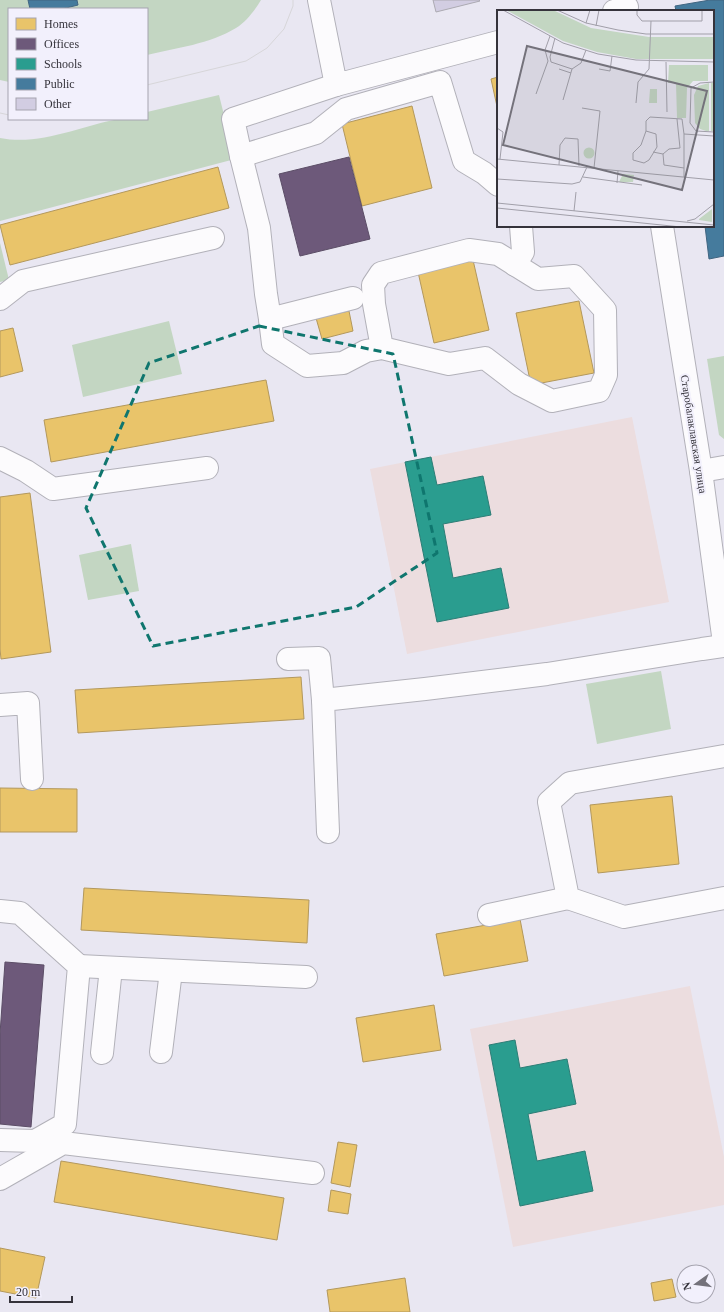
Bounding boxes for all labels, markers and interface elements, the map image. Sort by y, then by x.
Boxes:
legend [8,8,148,120]
inset map [497,10,714,227]
text: Homes [44,17,78,31]
text: Offices [44,37,79,51]
text: Schools [44,57,82,71]
text: Public [44,77,75,91]
text: Other [44,97,71,111]
street label: Старобалаклавская улица [679,374,709,494]
north arrow [676,1264,716,1304]
scale bar [10,1278,72,1304]
text: N [680,1281,693,1292]
text: 20 m [16,1285,41,1299]

